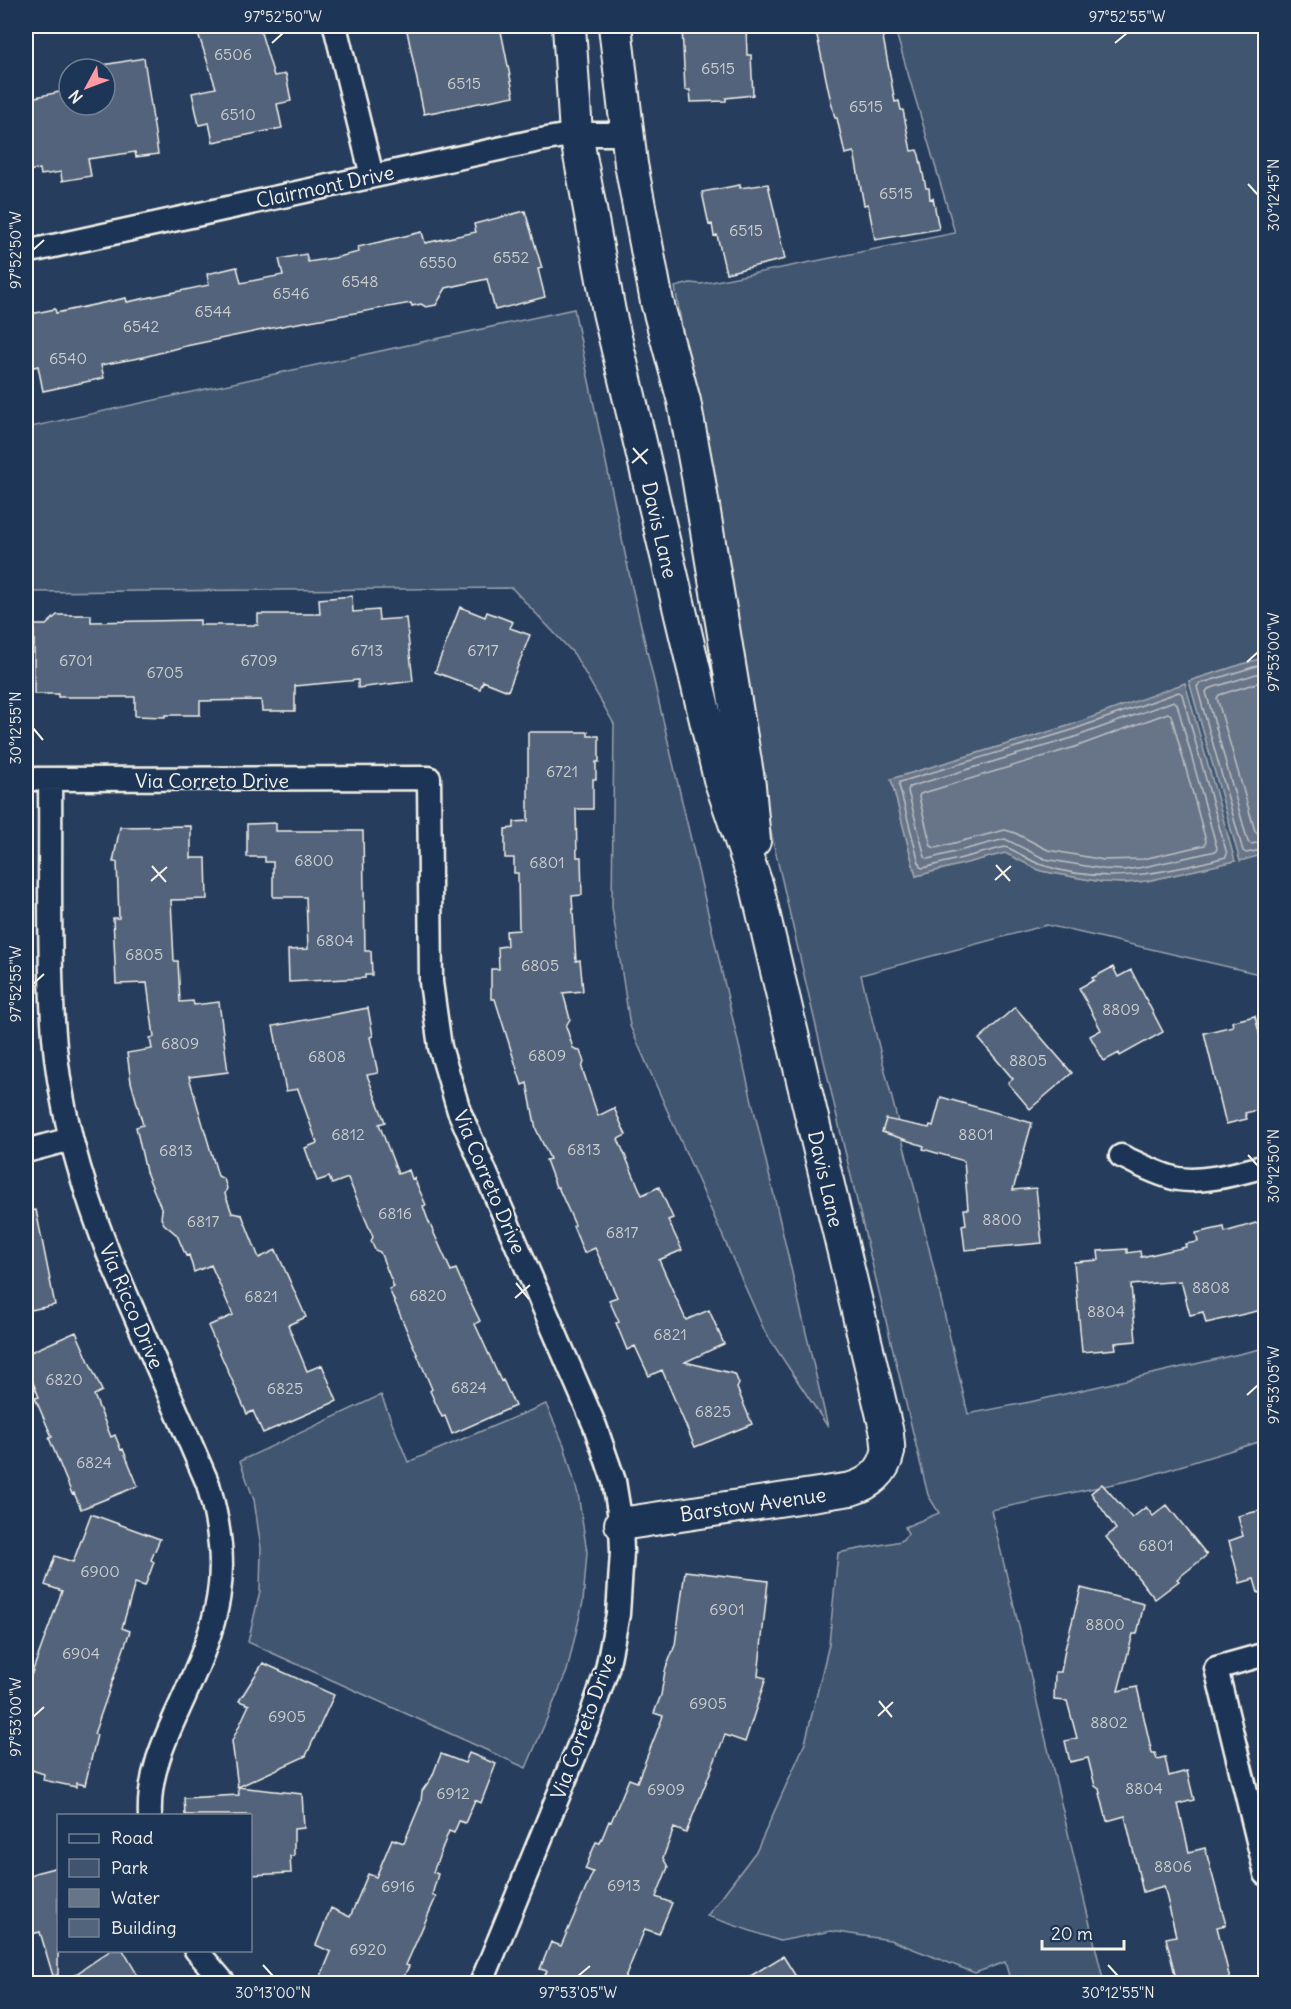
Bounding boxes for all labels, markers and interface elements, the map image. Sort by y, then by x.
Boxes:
text: 97°52'50"W [244,7,322,26]
text: 97°52'55"W [1089,7,1166,26]
house number: 6506 [214,44,252,64]
north arrow [57,57,117,117]
house number: 6515 [701,58,735,78]
house number: 6515 [447,73,481,93]
text: N [65,86,87,108]
house number: 6515 [849,96,883,116]
house number: 6510 [220,104,256,124]
street label: Clairmont Drive [254,159,396,213]
text: 30°12'45"N [1264,159,1283,231]
house number: 6515 [879,183,913,203]
text: 97°52'50"W [6,211,25,289]
house number: 6515 [729,220,763,240]
house number: 6552 [493,247,529,267]
house number: 6550 [419,252,457,272]
house number: 6548 [342,271,378,291]
house number: 6546 [273,283,309,303]
house number: 6544 [195,301,231,321]
house number: 6542 [123,316,159,336]
house number: 6540 [49,348,87,368]
street label: Davis Lane [637,479,683,581]
text: 97°53'00"W [1264,612,1283,692]
house number: 6713 [351,640,383,660]
house number: 6717 [467,640,499,660]
house number: 6701 [59,650,93,670]
house number: 6709 [241,650,277,670]
house number: 6705 [147,662,183,682]
text: 30°12'55"N [6,691,25,765]
house number: 6721 [546,761,578,781]
street label: Via Correto Drive [135,768,289,793]
house number: 6800 [294,850,334,870]
house number: 6801 [529,852,565,872]
house number: 6804 [316,930,354,950]
house number: 6805 [125,944,163,964]
text: 97°52'55"W [6,945,25,1022]
house number: 6805 [521,955,559,975]
house number: 8809 [1102,999,1140,1019]
house number: 6809 [161,1033,199,1053]
house number: 6809 [528,1045,566,1065]
house number: 6808 [308,1046,346,1066]
house number: 8805 [1009,1050,1047,1070]
street label: Via Correto Drive [448,1106,532,1258]
house number: 6812 [331,1124,365,1144]
house number: 8801 [958,1124,994,1144]
street label: Davis Lane [803,1128,849,1230]
text: 30°12'50"N [1264,1129,1283,1203]
house number: 6813 [567,1139,601,1159]
house number: 6813 [159,1140,193,1160]
house number: 6816 [378,1203,412,1223]
house number: 8800 [982,1209,1022,1229]
house number: 6817 [187,1211,219,1231]
house number: 6817 [606,1222,638,1242]
street label: Via Ricco Drive [94,1240,170,1372]
house number: 8808 [1192,1277,1230,1297]
house number: 6820 [409,1285,447,1305]
house number: 6821 [244,1286,278,1306]
house number: 8804 [1087,1301,1125,1321]
house number: 6821 [653,1324,687,1344]
text: 97°53'05"W [1264,1346,1283,1424]
house number: 6820 [45,1369,83,1389]
house number: 6824 [451,1377,487,1397]
house number: 6825 [267,1378,303,1398]
house number: 6825 [695,1401,731,1421]
house number: 6824 [76,1452,112,1472]
street label: Barstow Avenue [678,1481,828,1527]
house number: 6801 [1138,1535,1174,1555]
house number: 6900 [80,1561,120,1581]
house number: 6901 [709,1599,745,1619]
house number: 8800 [1085,1614,1125,1634]
house number: 6904 [62,1643,100,1663]
street label: Via Correto Drive [545,1649,621,1803]
text: 97°53'00"W [6,1677,25,1757]
house number: 6905 [689,1693,727,1713]
house number: 6905 [268,1706,306,1726]
house number: 8802 [1090,1712,1128,1732]
house number: 8804 [1125,1778,1163,1798]
house number: 6909 [647,1779,685,1799]
house number: 6912 [436,1783,470,1803]
legend [57,1814,252,1952]
text: Road [111,1826,154,1849]
text: Park [111,1856,148,1879]
house number: 8806 [1154,1856,1192,1876]
house number: 6913 [607,1875,641,1895]
house number: 6916 [381,1876,415,1896]
text: Water [111,1886,161,1909]
scale bar [1042,1913,1124,1951]
text: Building [111,1916,176,1939]
text: 20 m [1051,1922,1093,1945]
house number: 6920 [349,1939,387,1959]
text: 30°13'00"N [235,1983,311,2002]
text: 97°53'05"W [539,1983,617,2002]
text: 30°12'55"N [1081,1983,1155,2002]

